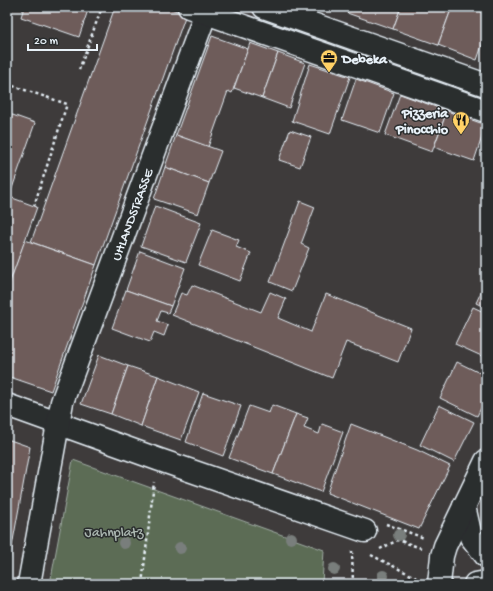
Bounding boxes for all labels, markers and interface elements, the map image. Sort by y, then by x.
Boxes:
scale bar [28,26,97,52]
text: 20 m [34,35,59,49]
office icon: Debeka [319,48,339,73]
place label: Debeka [340,52,388,69]
place label: Pizzeria Pinocchio [395,106,449,139]
restaurant icon: Pizzeria Pinocchio [451,110,471,135]
street label: UHLANDSTRASSE [109,166,159,264]
park label: Jahnplatz [85,525,144,542]

